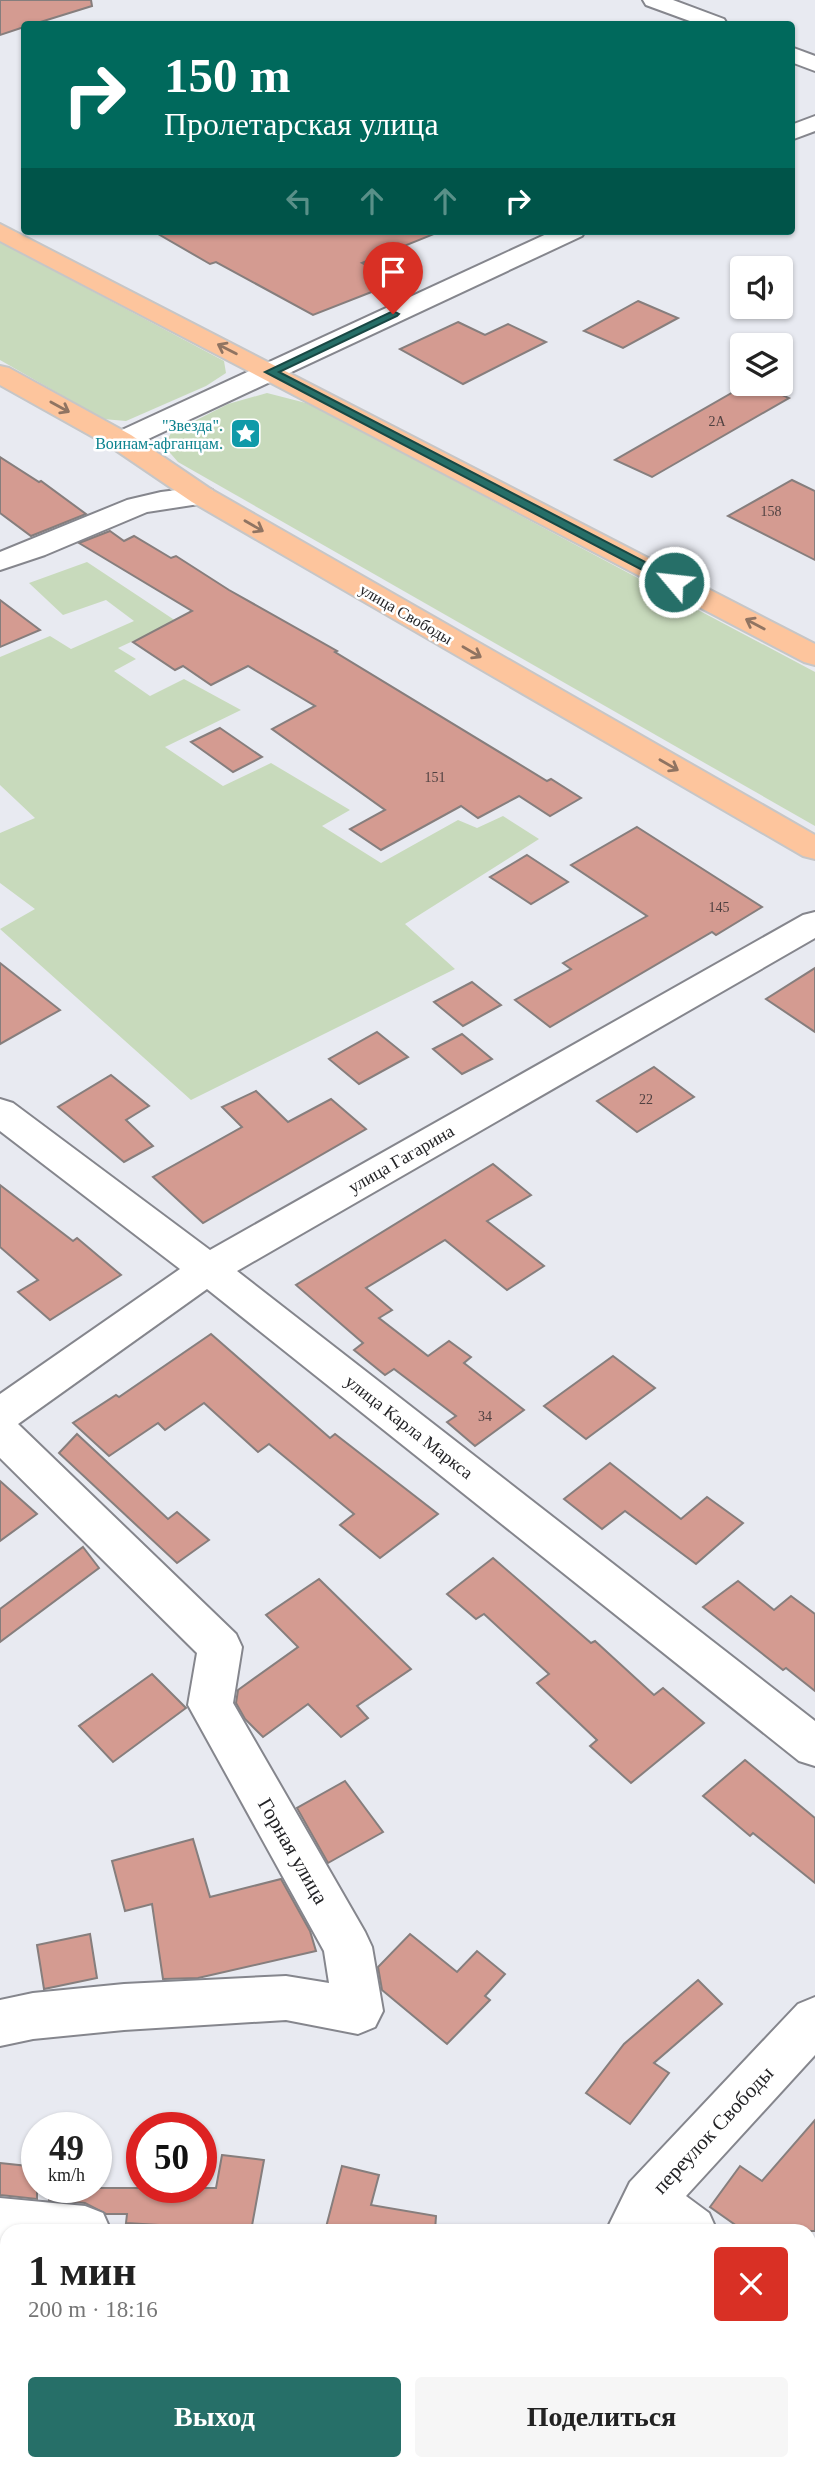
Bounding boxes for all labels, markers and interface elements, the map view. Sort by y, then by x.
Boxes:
text: 150 m [164,48,291,103]
icon: right [49,49,140,140]
text: Пролетарская улица [164,106,439,142]
icon: left [280,182,318,220]
icon: ahead [353,182,391,220]
icon: ahead [426,182,464,220]
icon: right [499,182,537,220]
pin [363,242,423,314]
icon: arrive [374,253,412,291]
map controls [730,256,793,396]
button: sound [730,256,793,319]
button: layers [730,333,793,396]
one-way arrow [217,342,238,356]
one-way arrow [49,400,69,414]
house number: 2А [708,414,726,429]
place label: "Звезда". Воинам-афганцам. [95,417,223,453]
place icon: "Звезда". Воинам-афганцам. [229,417,263,451]
house number: 158 [761,504,782,519]
one-way arrow [243,519,263,533]
position arrow [637,545,711,619]
street label: улица Свободы [356,581,456,648]
one-way arrow [745,617,765,631]
one-way arrow [462,645,482,659]
one-way arrow [658,759,679,772]
house number: 151 [425,770,446,785]
house number: 145 [709,900,730,915]
house number: 22 [639,1092,653,1107]
street label: улица Гагарина [345,1121,457,1197]
street label: улица Карла Маркса [341,1371,477,1483]
house number: 34 [478,1409,492,1424]
street label: Горная улица [253,1794,333,1909]
street label: переулок Свободы [648,2061,778,2199]
speed limit sign: 50 [126,2112,217,2203]
text: 49 [49,2129,84,2168]
text: km/h [48,2165,85,2185]
button: close [714,2247,788,2321]
text: 1 мин [28,2248,137,2294]
text: 200 m · 18:16 [28,2297,158,2322]
button: Выход [28,2377,401,2457]
button: Поделиться [415,2377,788,2457]

